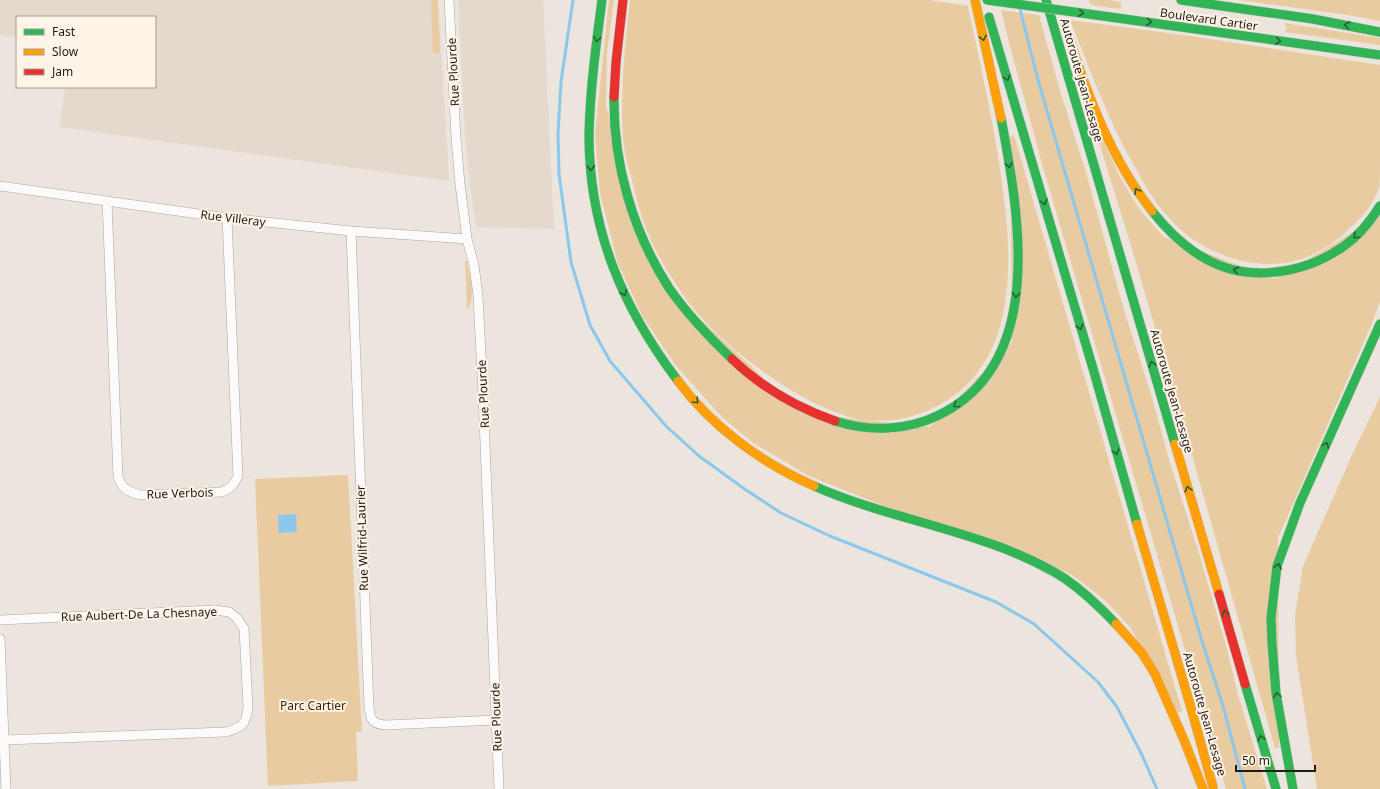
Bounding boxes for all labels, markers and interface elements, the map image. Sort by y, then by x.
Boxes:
street label: Boulevard Cartier [1159,4,1259,34]
one-way arrow [1078,8,1084,17]
legend [16,16,156,88]
street label: Autoroute Jean-Lesage [1056,16,1108,144]
one-way arrow [1146,17,1152,26]
one-way arrow [1343,22,1350,30]
text: Fast [52,23,76,40]
one-way arrow [979,35,987,41]
one-way arrow [593,36,602,42]
one-way arrow [1274,36,1281,45]
street label: Rue Plourde [443,37,463,107]
text: Slow [52,43,79,60]
text: Jam [51,63,73,80]
one-way arrow [1002,74,1011,81]
one-way arrow [1004,162,1013,169]
one-way arrow [586,165,595,171]
one-way arrow [1135,188,1142,195]
one-way arrow [1039,199,1048,206]
street label: Rue Villeray [199,206,267,231]
one-way arrow [1353,231,1361,239]
one-way arrow [1233,267,1239,275]
one-way arrow [619,289,627,296]
one-way arrow [1012,292,1021,298]
one-way arrow [1075,323,1084,330]
street label: Autoroute Jean-Lesage [1146,327,1198,455]
street label: Rue Plourde [473,359,493,429]
one-way arrow [1148,360,1157,367]
one-way arrow [691,396,698,404]
one-way arrow [954,400,961,407]
one-way arrow [1321,442,1329,449]
one-way arrow [1111,449,1119,456]
street label: Rue Verbois [146,483,214,503]
street label: Rue Wilfrid-Laurier [352,485,372,591]
one-way arrow [1184,485,1193,492]
one-way arrow [1273,563,1281,569]
street label: Rue Aubert-De La Chesnaye [61,603,218,625]
one-way arrow [1221,610,1230,617]
street label: Autoroute Jean-Lesage [1179,650,1231,778]
street label: Rue Plourde [486,682,506,752]
one-way arrow [1273,692,1282,698]
park label: Parc Cartier [280,697,346,714]
one-way arrow [1258,735,1266,741]
scale bar [1236,747,1315,773]
text: 50 m [1242,752,1270,769]

